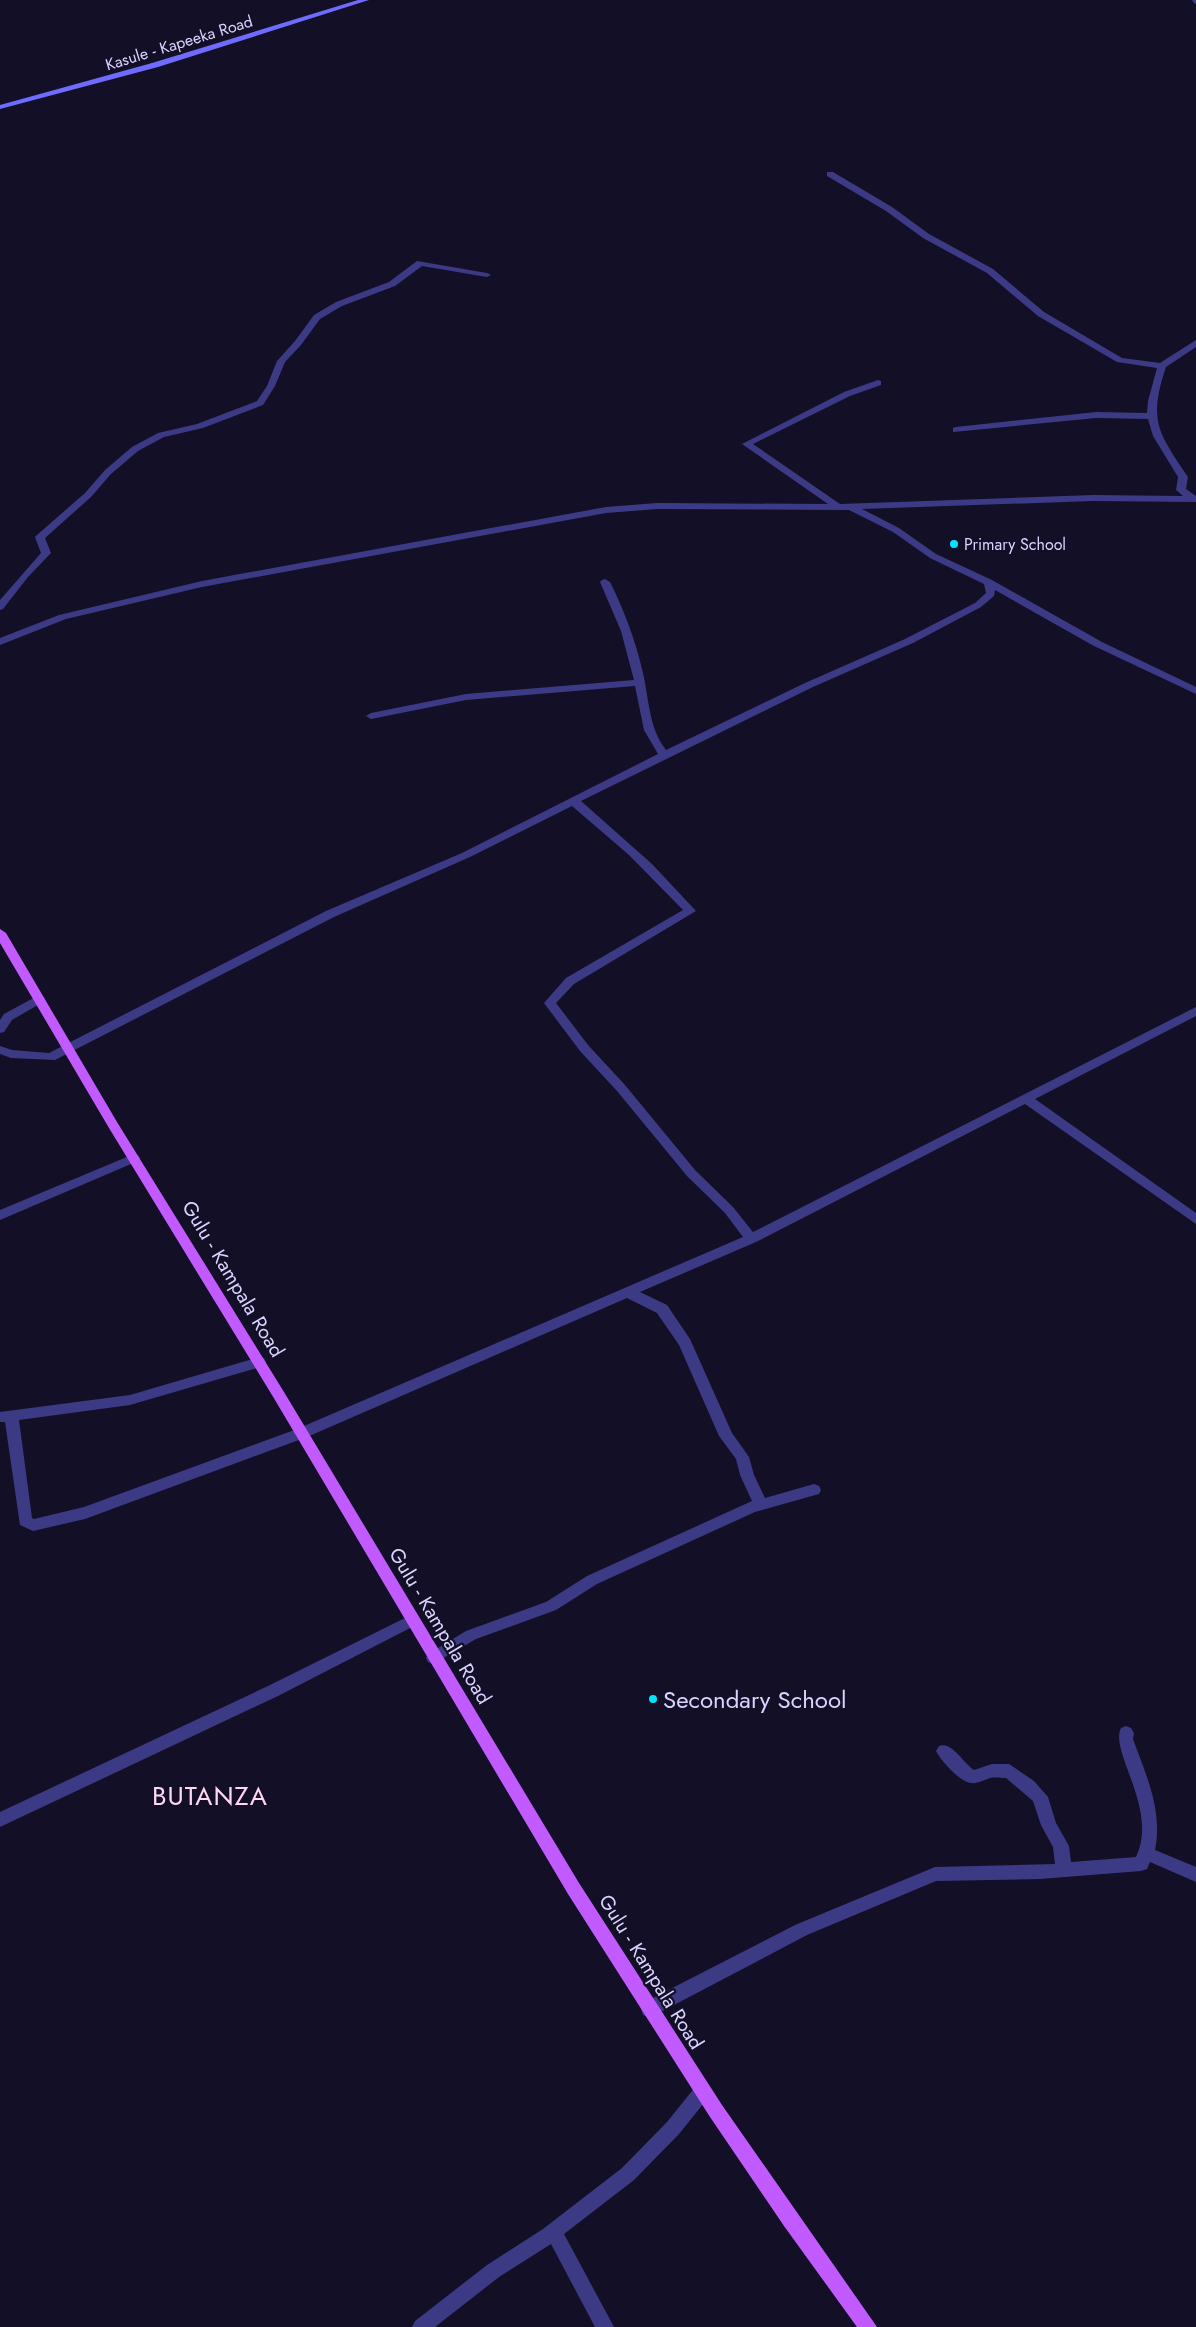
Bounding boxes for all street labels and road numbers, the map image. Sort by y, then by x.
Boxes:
street label: Kasule - Kapeeka Road [103,10,255,76]
street label: Gulu - Kampala Road [175,1195,291,1363]
street label: Gulu - Kampala Road [382,1542,498,1710]
street label: Gulu - Kampala Road [591,1889,711,2055]

